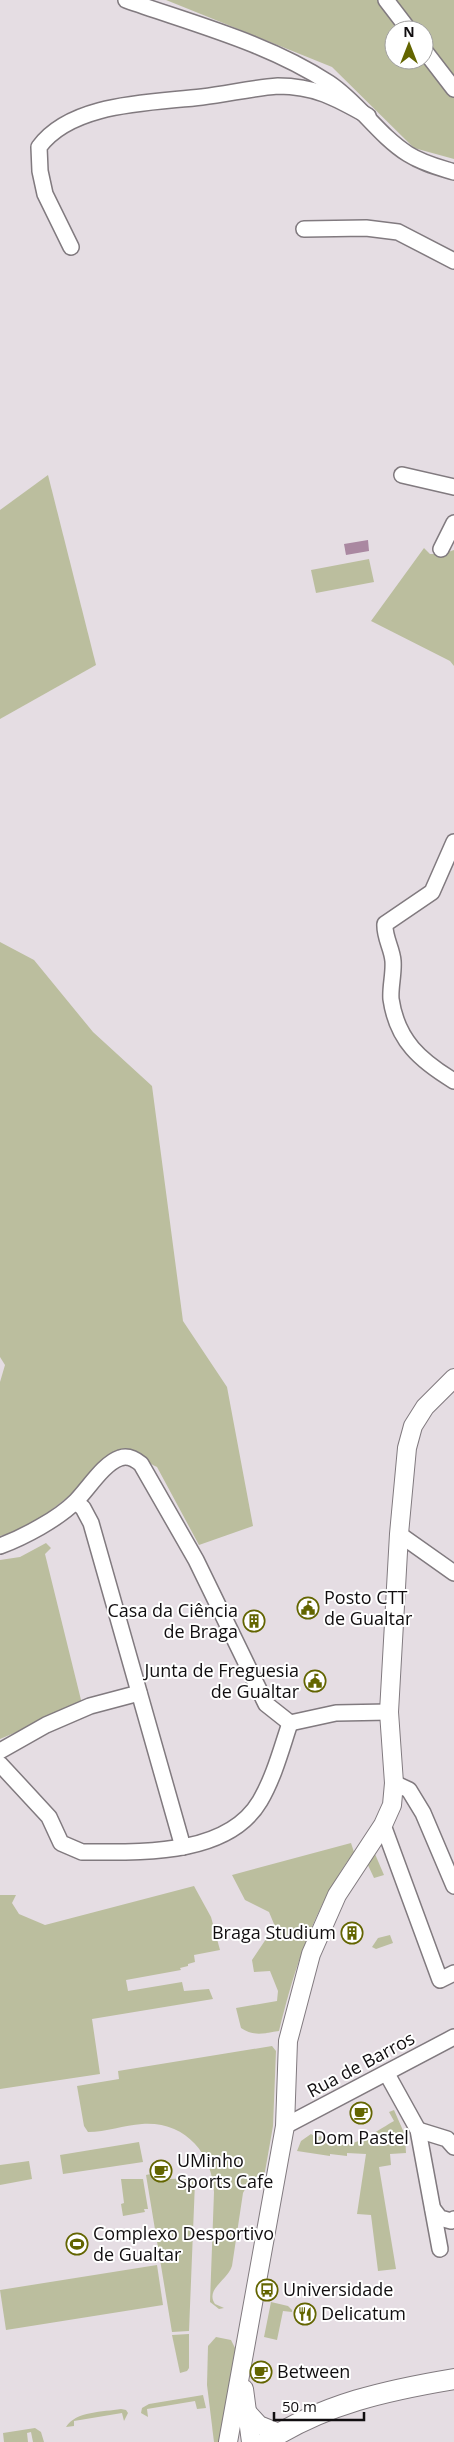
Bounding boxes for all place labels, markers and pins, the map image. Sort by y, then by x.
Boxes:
place label: Posto CTT de Gualtar [324,1585,413,1630]
public building icon: Posto CTT de Gualtar [296,1596,320,1620]
place label: Casa da Ciência de Braga [108,1598,238,1643]
building icon: Casa da Ciência de Braga [242,1609,266,1633]
place label: Junta de Freguesia de Gualtar [142,1658,300,1703]
public building icon: Junta de Freguesia de Gualtar [303,1669,327,1693]
place label: Braga Studium [212,1920,336,1944]
building icon: Braga Studium [340,1921,364,1945]
cafe icon: Dom Pastel [349,2101,373,2125]
place label: Dom Pastel [313,2125,409,2149]
place label: UMinho Sports Cafe [177,2148,273,2193]
cafe icon: UMinho Sports Cafe [149,2159,173,2183]
place label: Complexo Desportivo de Gualtar [93,2221,274,2266]
sports icon: Complexo Desportivo de Gualtar [65,2232,89,2256]
place label: Universidade [283,2277,393,2301]
bus stop icon: Universidade [255,2278,279,2302]
place label: Delicatum [321,2301,406,2325]
restaurant icon: Delicatum [293,2302,317,2326]
place label: Between [277,2359,350,2383]
cafe icon: Between [249,2360,273,2384]

